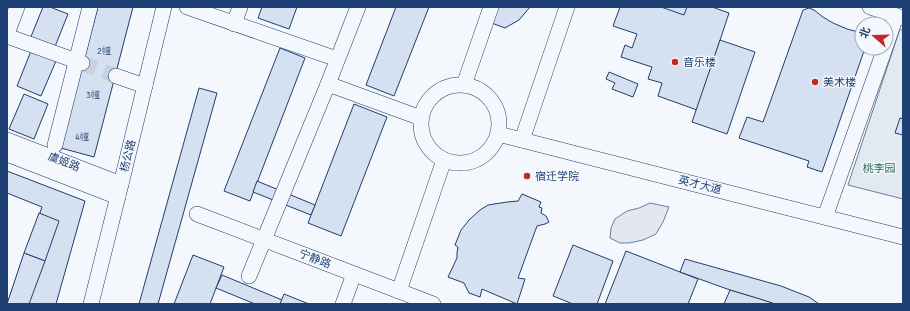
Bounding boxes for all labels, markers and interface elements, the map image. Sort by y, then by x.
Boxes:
north arrow [854,16,894,56]
text: 北 [857,25,873,40]
house number: 2幢 [97,45,111,57]
place label: 音乐楼 [683,56,716,69]
marker: 音乐楼 [670,57,680,67]
place label: 美术楼 [823,76,856,89]
marker: 美术楼 [810,77,820,87]
house number: 3幢 [86,89,100,101]
house number: 4幢 [75,131,89,143]
street label: 杨公路 [118,138,138,174]
street label: 虞姬路 [46,150,82,174]
park label: 桃李园 [863,162,896,175]
place label: 宿迁学院 [535,170,579,183]
marker: 宿迁学院 [522,171,532,181]
street label: 英才大道 [677,173,723,197]
street label: 宁静路 [297,247,333,271]

